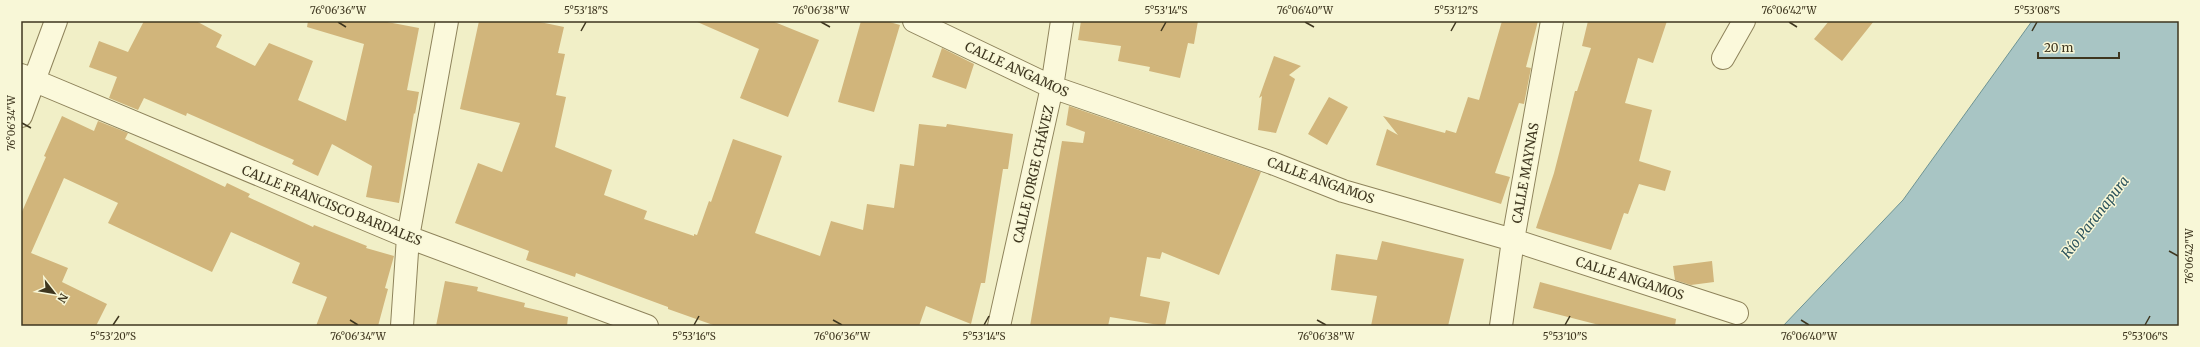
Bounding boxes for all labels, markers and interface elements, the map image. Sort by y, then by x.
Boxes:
text: 76°06'36"W [310,4,367,17]
text: 5°53'18"S [564,4,608,17]
text: 76°06'38"W [793,4,850,17]
text: 5°53'14"S [1144,4,1188,17]
text: 76°06'40"W [1277,4,1334,17]
text: 5°53'12"S [1434,4,1478,17]
text: 76°06'42"W [1761,4,1818,17]
text: 5°53'08"S [2014,4,2060,17]
scale bar [2038,34,2119,60]
street label: CALLE ANGAMOS [962,38,1072,101]
text: 20 m [2044,40,2073,55]
text: 76°06'34"W [5,94,18,151]
street label: CALLE JORGE CHÁVEZ [1008,103,1058,245]
street label: CALLE MAYNAS [1508,121,1543,225]
street label: CALLE ANGAMOS [1265,153,1377,208]
street label: CALLE FRANCISCO BARDALES [239,161,425,250]
water label: Río Paranapura [2057,172,2133,262]
text: 76°06'42"W [2183,227,2196,284]
street label: CALLE ANGAMOS [1574,253,1686,304]
north arrow [34,273,74,313]
text: N [54,291,71,306]
text: 5°53'20"S [90,330,136,343]
text: 76°06'34"W [330,330,387,343]
text: 5°53'16"S [672,330,716,343]
text: 76°06'36"W [814,330,871,343]
text: 5°53'14"S [962,330,1006,343]
text: 76°06'38"W [1298,330,1355,343]
text: 5°53'10"S [1543,330,1587,343]
text: 76°06'40"W [1781,330,1838,343]
text: 5°53'06"S [2122,330,2168,343]

